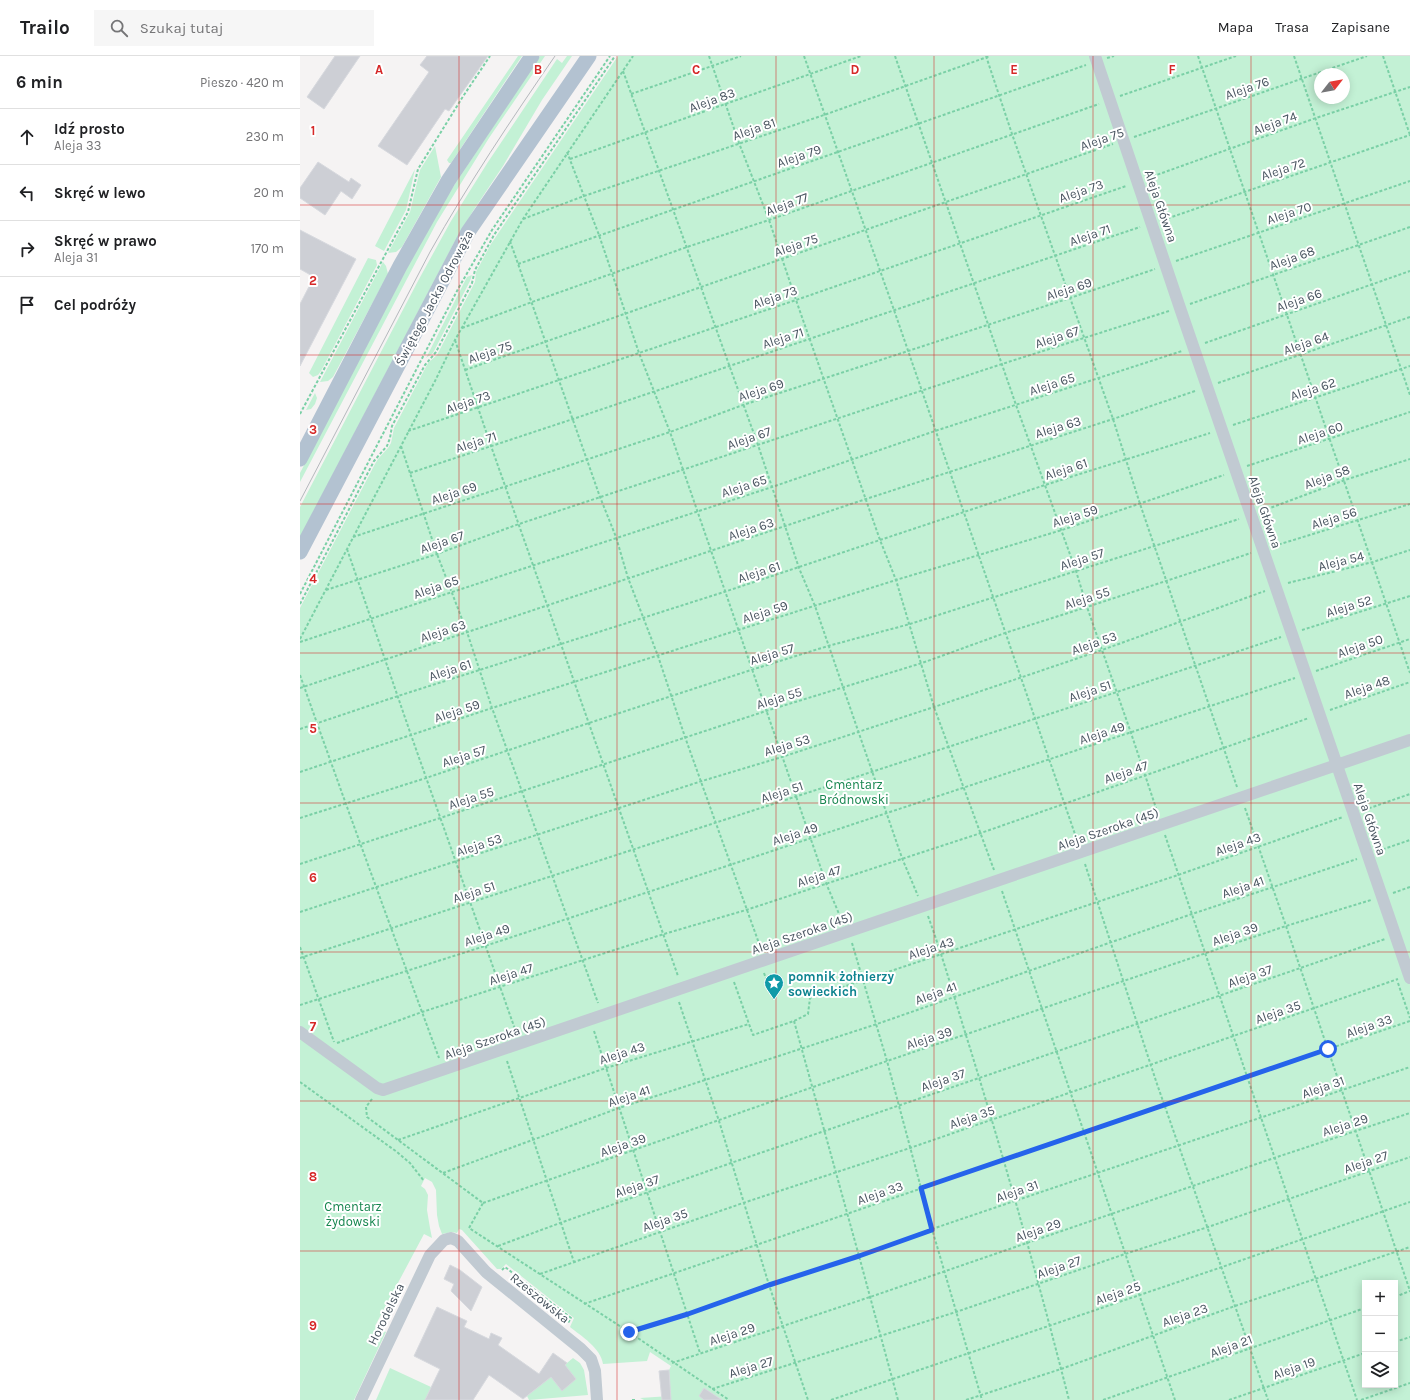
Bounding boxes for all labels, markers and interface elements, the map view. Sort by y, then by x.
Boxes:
search box [94,10,374,46]
text: Trailo [20,17,70,39]
icon: search [108,17,130,39]
text: Szukaj tutaj [140,19,223,37]
text: Mapa [1218,19,1253,36]
text: Trasa [1275,19,1309,36]
text: Zapisane [1331,19,1390,36]
text: A [375,62,383,77]
text: B [534,62,542,77]
text: C [692,62,700,77]
text: D [851,62,860,77]
text: E [1010,62,1018,77]
text: F [1168,62,1176,77]
north arrow [1314,68,1350,104]
text: 6 min [16,72,63,92]
street label: Aleja 76 [1223,73,1271,103]
text: Pieszo · 420 m [200,75,284,90]
street label: Aleja 83 [687,85,737,115]
street label: Aleja 74 [1251,108,1299,138]
street label: Aleja 81 [731,115,777,143]
text: Idź prosto [54,120,125,138]
text: 1 [311,123,315,138]
street label: Aleja 75 [1078,124,1126,154]
icon: ahead [16,126,38,148]
text: 230 m [246,129,284,144]
text: Aleja 33 [54,138,101,153]
street label: Aleja 79 [775,141,823,171]
street label: Aleja 72 [1259,155,1307,183]
street label: Aleja Główna [1142,168,1180,244]
street label: Aleja 73 [1057,176,1105,206]
icon: left [16,182,38,204]
text: Skręć w lewo [54,184,146,202]
text: 20 m [254,185,284,200]
street label: Aleja 77 [764,189,810,219]
street label: Aleja 70 [1265,199,1313,227]
street label: Aleja 71 [1067,221,1113,249]
street label: Świętego Jacka Odrowąża [391,227,476,368]
street label: Aleja 75 [772,230,820,260]
text: Skręć w prawo [54,232,157,250]
icon: right [16,238,38,260]
text: 170 m [251,241,284,256]
street label: Aleja 68 [1267,243,1317,273]
text: Aleja 31 [54,250,98,265]
text: 2 [309,273,317,288]
street label: Aleja 69 [1044,275,1094,303]
street label: Aleja 73 [751,282,799,312]
street label: Aleja 66 [1274,285,1324,315]
icon: arrive [16,294,38,316]
text: Cel podróży [54,296,136,314]
street label: Aleja 67 [1033,323,1081,351]
street label: Aleja 71 [760,324,806,352]
street label: Aleja 64 [1281,328,1331,358]
street label: Aleja 75 [466,337,514,367]
street label: Aleja 65 [1027,370,1077,398]
street label: Aleja 62 [1288,375,1338,403]
street label: Aleja 69 [736,376,786,404]
street label: Aleja 73 [444,387,492,417]
street label: Aleja 63 [1033,413,1083,441]
street label: Aleja 60 [1295,418,1345,447]
text: 3 [309,422,317,437]
street label: Aleja 67 [725,423,773,453]
street label: Aleja 71 [453,428,499,456]
street label: Aleja 61 [1043,455,1089,483]
street label: Aleja 58 [1302,462,1352,492]
street label: Aleja 65 [719,472,769,500]
street label: Aleja Główna [1246,474,1284,550]
street label: Aleja 69 [429,479,479,507]
street label: Aleja 59 [1050,502,1100,530]
street label: Aleja 56 [1309,504,1359,532]
street label: Aleja 63 [726,515,776,543]
street label: Aleja 67 [418,527,466,557]
street label: Aleja 57 [1058,545,1106,573]
street label: Aleja 54 [1317,548,1365,574]
street label: Aleja 61 [736,558,782,586]
text: 4 [309,571,317,586]
street label: Aleja 65 [411,572,461,602]
street label: Aleja 55 [1062,584,1112,612]
street label: Aleja 52 [1324,592,1374,620]
street label: Aleja 59 [740,598,790,626]
street label: Aleja 63 [418,617,468,645]
street label: Aleja 53 [1069,628,1119,658]
street label: Aleja 50 [1335,631,1385,661]
street label: Aleja 57 [748,640,796,668]
street label: Aleja 61 [427,656,473,684]
street label: Aleja 48 [1342,672,1392,702]
street label: Aleja 51 [1067,677,1113,705]
street label: Aleja 55 [754,684,804,712]
street label: Aleja 59 [432,697,482,725]
street label: Aleja 49 [1077,719,1127,747]
text: 5 [309,721,317,736]
street label: Aleja 53 [762,731,812,759]
street label: Aleja 57 [440,742,488,770]
street label: Aleja 47 [1102,758,1150,786]
park label: Cmentarz Bródnowski [819,777,889,807]
street label: Aleja 51 [759,778,805,806]
street label: Aleja Główna [1351,781,1389,857]
street label: Aleja 55 [446,784,496,812]
street label: Aleja Szeroka (45) [1055,805,1161,853]
street label: Aleja 49 [770,820,820,848]
street label: Aleja 43 [1213,829,1263,859]
street label: Aleja 53 [454,831,504,859]
street label: Aleja 47 [795,862,843,890]
text: 6 [309,870,317,885]
street label: Aleja 41 [1220,873,1266,901]
street label: Aleja 51 [451,878,497,906]
street label: Aleja Szeroka (45) [749,909,855,957]
street label: Aleja 39 [1210,919,1260,949]
street label: Aleja 49 [462,921,512,949]
street label: Aleja 43 [906,934,956,962]
street label: Aleja 47 [487,960,535,988]
street label: Aleja 37 [1226,961,1274,991]
place label: pomnik żołnierzy sowieckich [788,969,895,999]
place icon: pomnik żołnierzy sowieckich [763,972,785,1000]
street label: Aleja 41 [913,978,959,1008]
street label: Aleja 35 [1253,997,1303,1027]
street label: Aleja 33 [1344,1011,1394,1041]
street label: Aleja Szeroka (45) [442,1014,548,1062]
text: 7 [310,1019,317,1034]
street label: Aleja 39 [904,1024,954,1052]
street label: Aleja 43 [597,1039,647,1067]
route start [1319,1040,1337,1058]
street label: Aleja 37 [919,1065,967,1095]
street label: Aleja 31 [1300,1073,1346,1101]
street label: Aleja 41 [606,1082,652,1110]
street label: Aleja 35 [947,1102,997,1132]
street label: Aleja 29 [1320,1111,1370,1139]
street label: Aleja 39 [598,1130,648,1160]
street label: Aleja 27 [1342,1147,1390,1177]
text: 8 [309,1169,317,1184]
street label: Aleja 37 [613,1171,661,1201]
street label: Aleja 31 [994,1177,1040,1205]
street label: Aleja 33 [855,1178,905,1208]
park label: Cmentarz żydowski [324,1199,382,1229]
street label: Aleja 35 [640,1205,690,1235]
street label: Aleja 29 [1013,1215,1063,1245]
street label: Aleja 27 [1035,1252,1083,1282]
street label: Rzeszowska [507,1270,573,1326]
street label: Aleja 25 [1093,1278,1143,1308]
map controls [1362,1280,1398,1388]
button: + [1362,1280,1398,1316]
street label: Horodelska [365,1281,407,1347]
street label: Aleja 23 [1160,1300,1210,1330]
button: − [1362,1316,1398,1352]
text: 9 [309,1318,317,1333]
street label: Aleja 29 [707,1320,757,1348]
route end [620,1323,638,1341]
street label: Aleja 21 [1208,1331,1254,1361]
button: layers [1362,1352,1398,1388]
street label: Aleja 27 [727,1353,775,1381]
street label: Aleja 19 [1271,1354,1317,1382]

